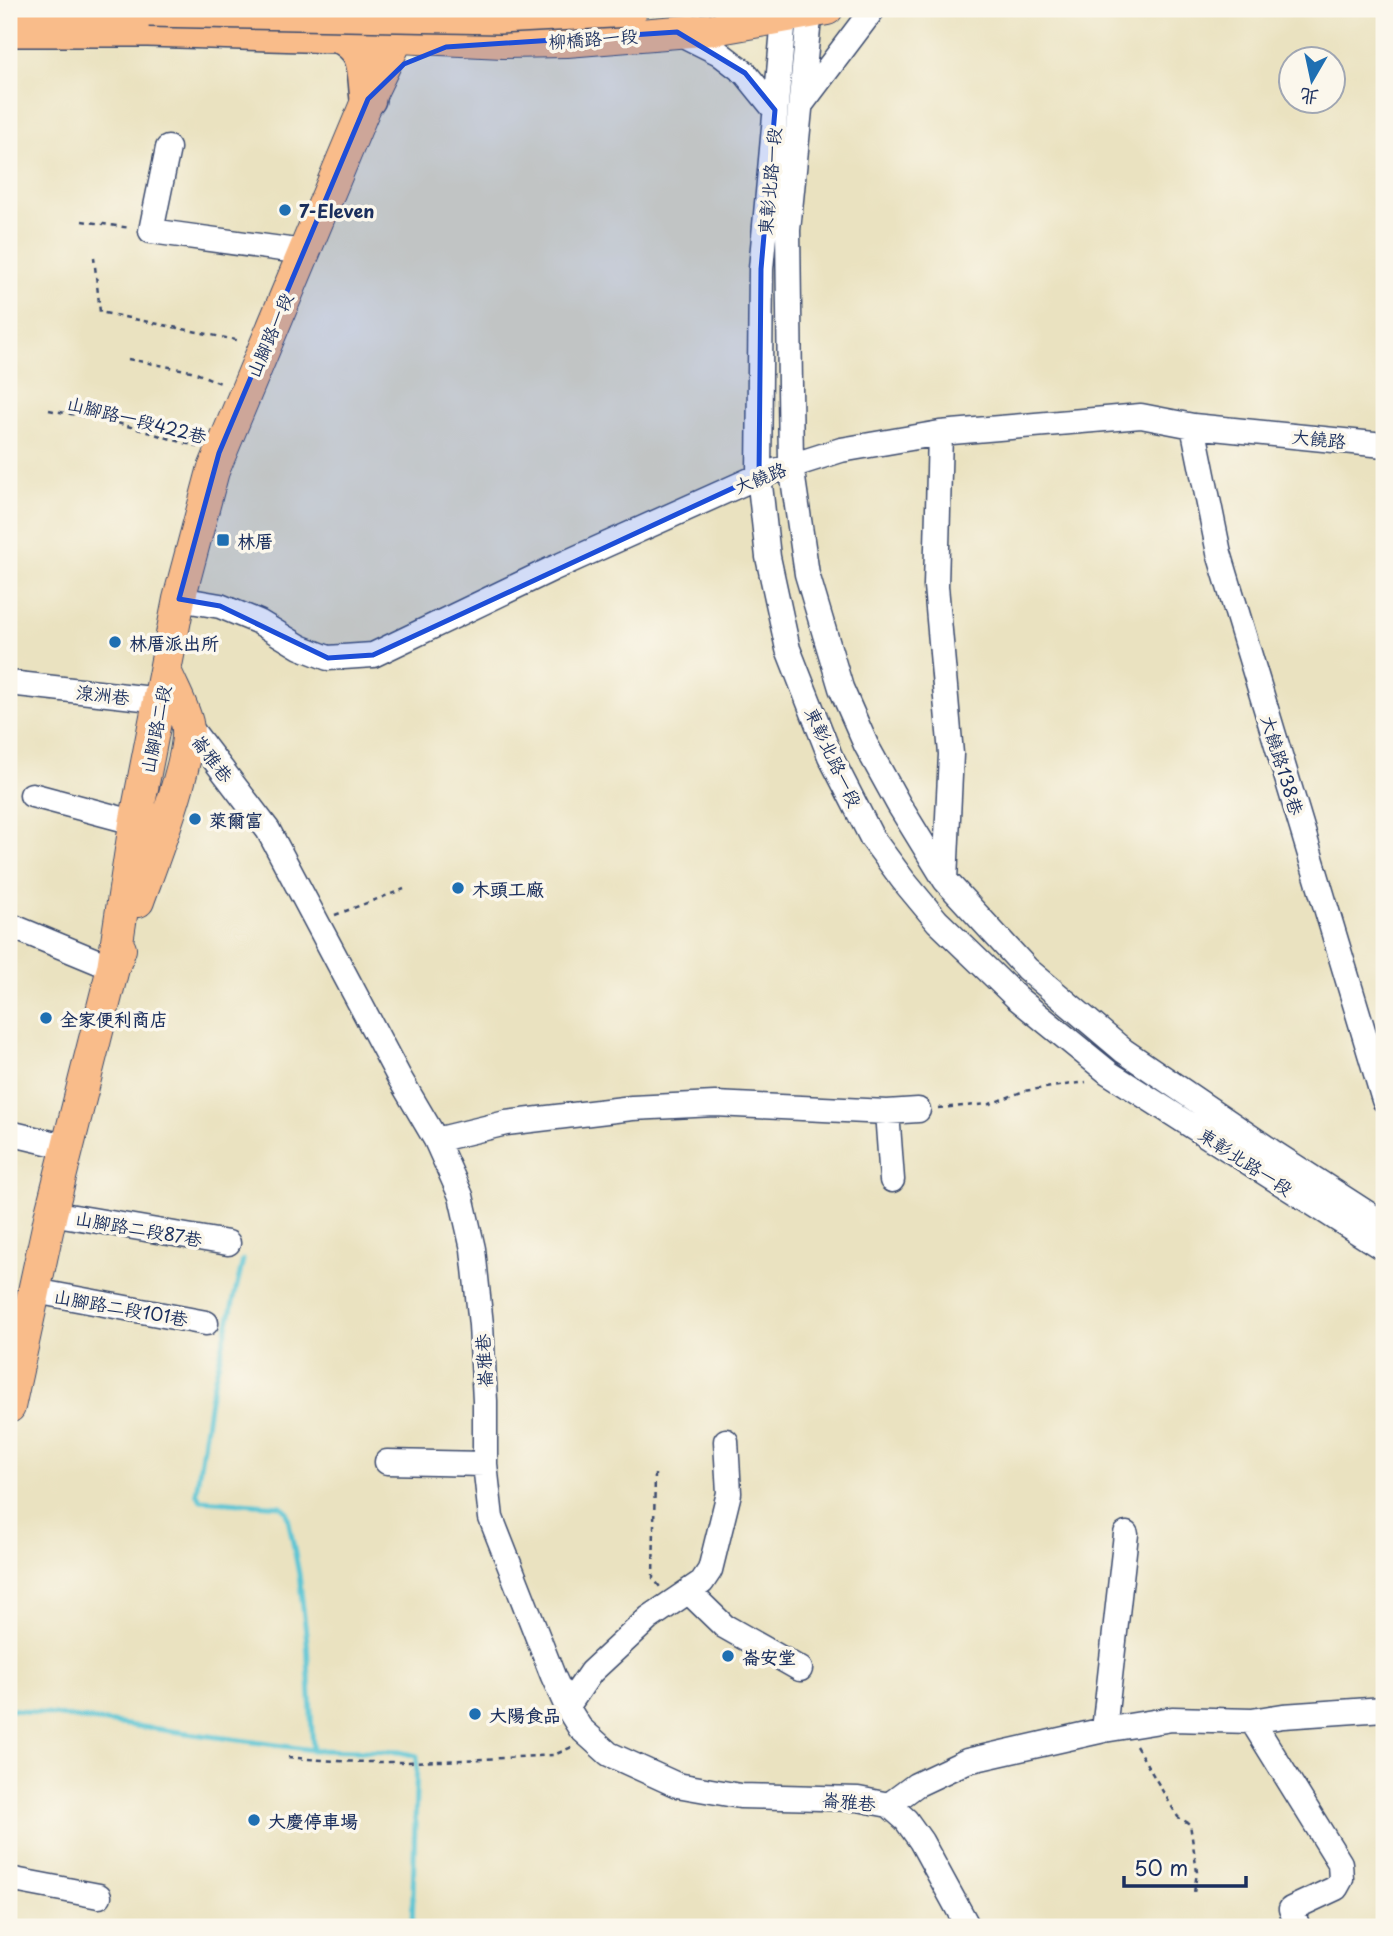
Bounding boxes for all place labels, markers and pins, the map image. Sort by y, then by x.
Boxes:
place label: 7-Eleven [299,197,374,224]
marker: 7-Eleven [277,202,293,218]
place label: 林厝 [237,527,273,554]
marker: 林厝 [215,532,231,548]
place label: 林厝派出所 [129,629,219,656]
marker: 林厝派出所 [107,634,123,650]
place label: 萊爾富 [209,806,263,833]
marker: 萊爾富 [187,811,203,827]
place label: 木頭工廠 [472,875,544,902]
marker: 木頭工廠 [450,880,466,896]
place label: 全家便利商店 [60,1005,168,1032]
marker: 全家便利商店 [38,1010,54,1026]
place label: 崙安堂 [742,1643,796,1670]
marker: 崙安堂 [720,1648,736,1664]
place label: 大陽食品 [489,1701,561,1728]
marker: 大陽食品 [467,1706,483,1722]
place label: 大慶停車場 [268,1807,358,1834]
marker: 大慶停車場 [246,1812,262,1828]

